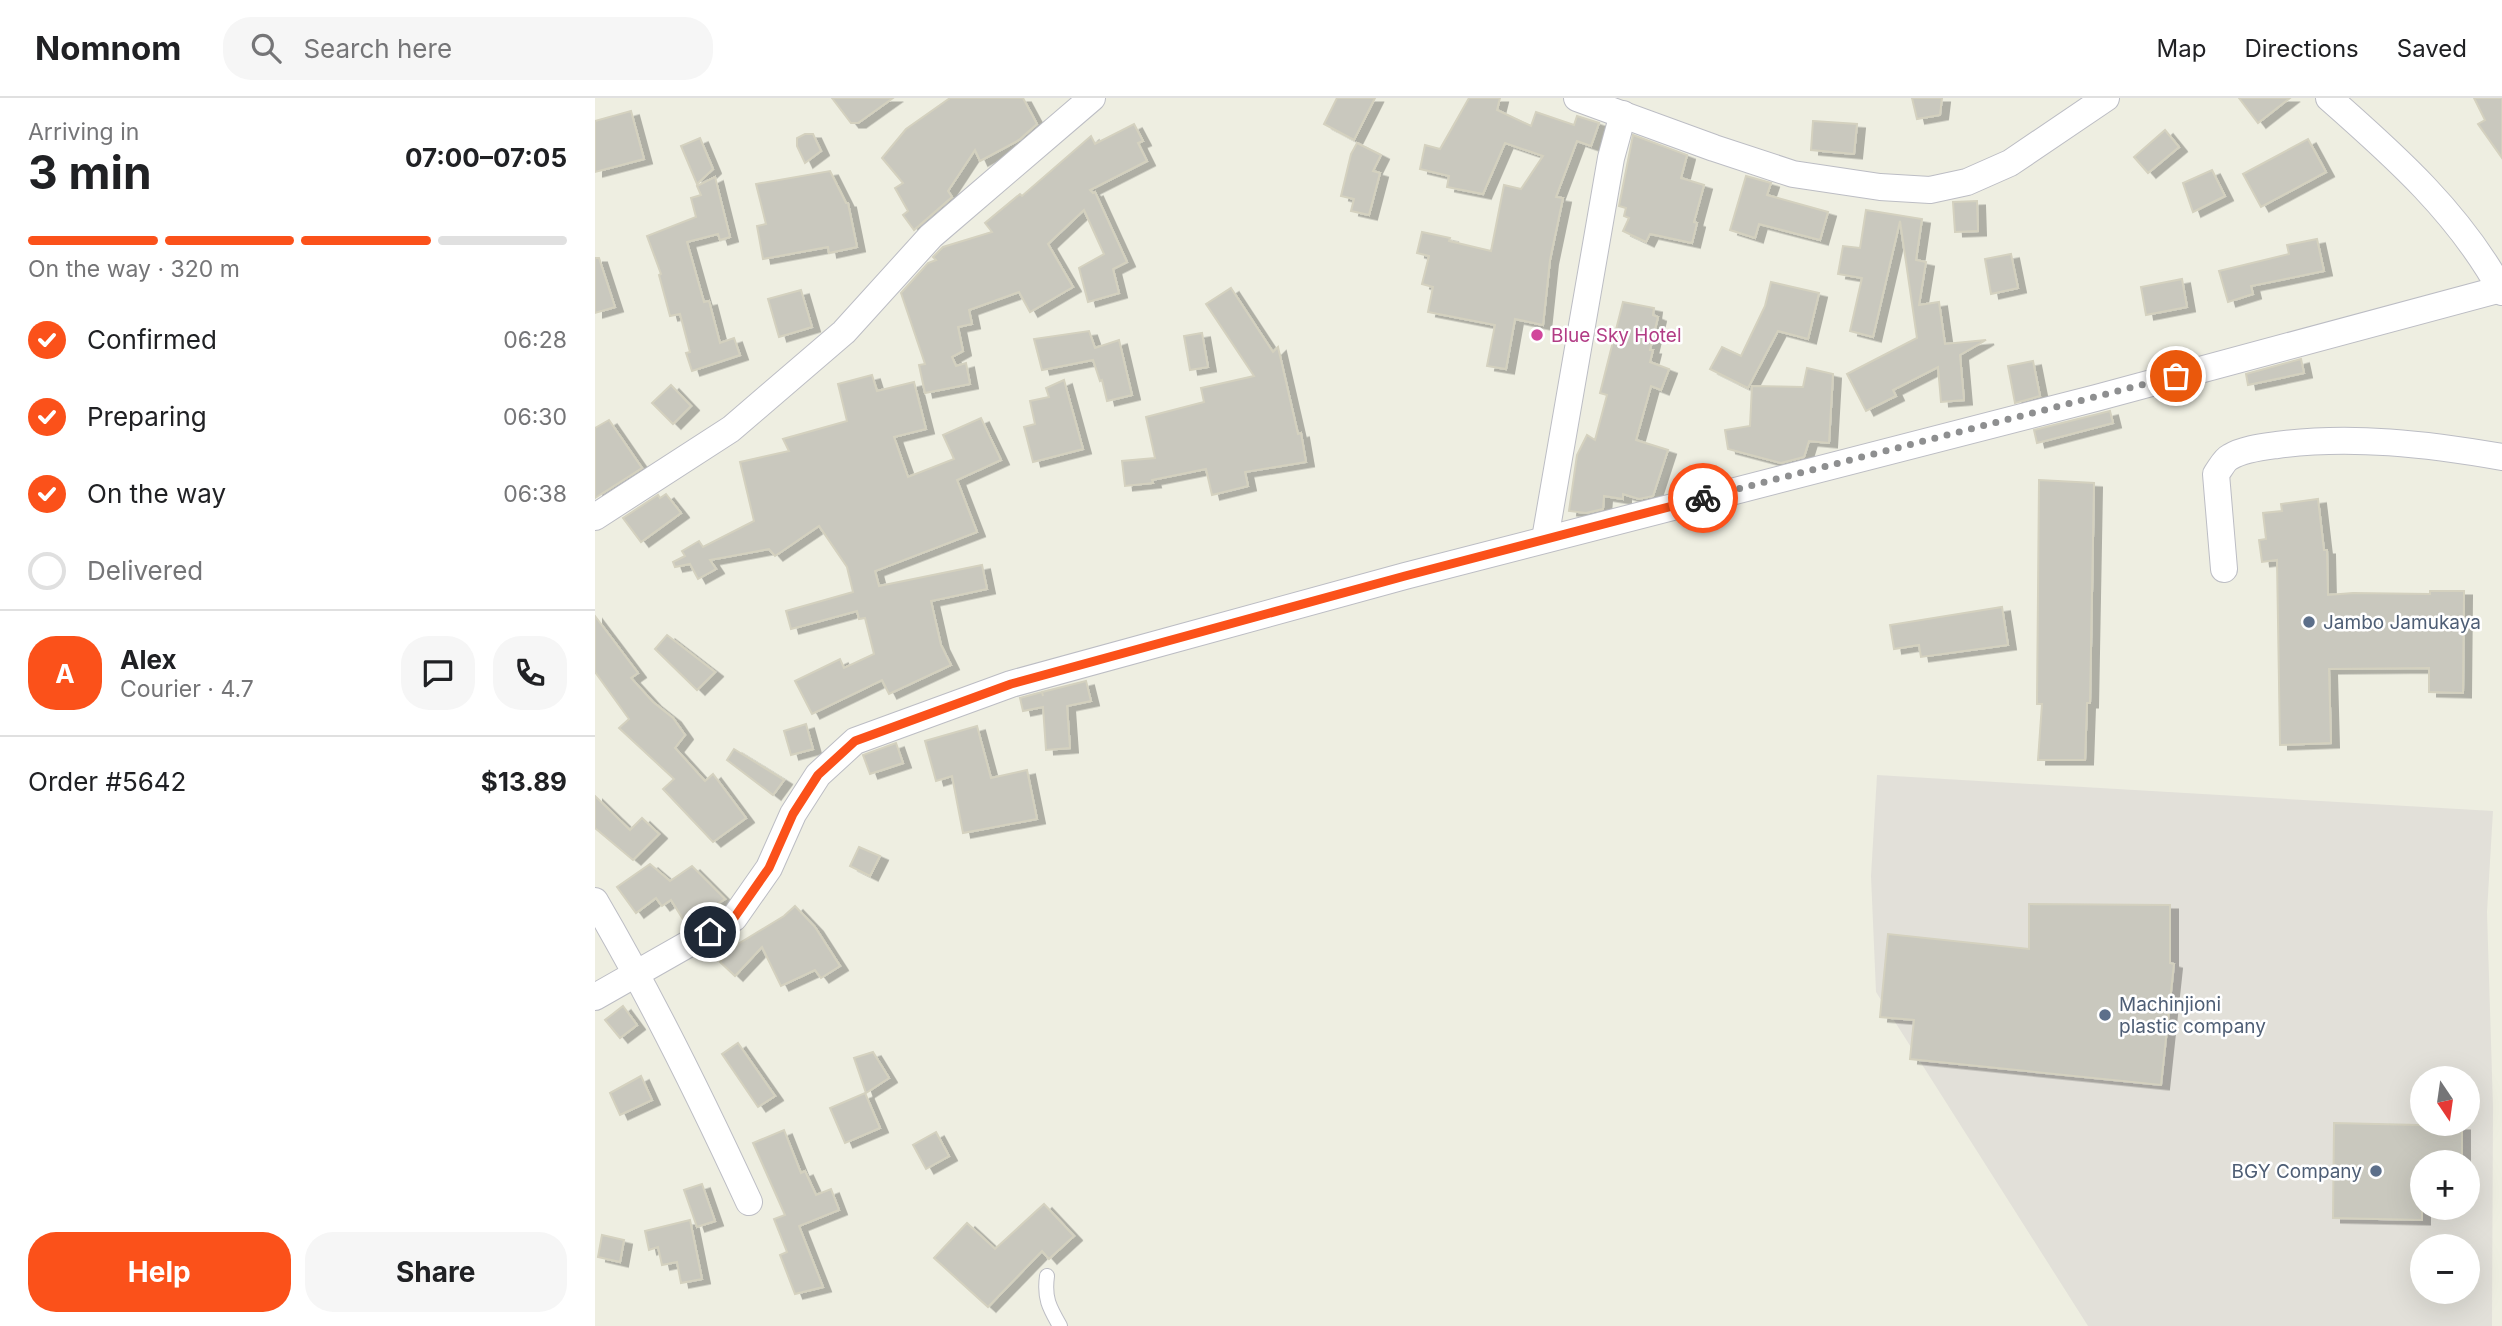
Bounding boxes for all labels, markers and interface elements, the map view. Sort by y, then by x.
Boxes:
search box [223,17,713,80]
text: Nomnom [35,28,181,68]
icon: search [247,29,285,67]
text: Search here [303,33,452,64]
text: Map [2157,34,2206,63]
text: Directions [2244,34,2359,63]
text: Saved [2397,34,2467,63]
text: Arriving in [28,118,139,146]
text: 07:00–07:05 [405,142,567,173]
text: 3 min [28,144,152,200]
text: On the way · 320 m [28,255,240,283]
icon: check [28,321,66,359]
text: Confirmed [87,324,217,355]
place label: Blue Sky Hotel [1551,324,1682,347]
text: 06:28 [503,326,567,354]
marker: Blue Sky Hotel [1529,327,1545,343]
pin [2146,346,2206,406]
icon: bag [2157,357,2195,395]
icon: check [28,398,66,436]
text: Preparing [87,401,207,432]
text: 06:30 [503,403,567,431]
courier [1668,463,1738,533]
icon: check [28,475,66,513]
text: On the way [87,478,226,509]
icon: bike [1684,479,1722,517]
text: 06:38 [503,480,567,508]
text: Delivered [87,555,203,586]
place label: Jambo Jamukaya [2323,611,2481,634]
marker: Jambo Jamukaya [2301,614,2317,630]
button: chat [401,636,475,710]
button: phone [493,636,567,710]
text: Alex [120,644,177,675]
text: A [55,658,75,689]
text: Courier · 4.7 [120,675,254,703]
text: Order #5642 [28,766,186,797]
text: $13.89 [481,766,567,797]
pin [680,902,740,962]
icon: home [691,913,729,951]
place label: Machinjioni plastic company [2119,993,2266,1038]
marker: Machinjioni plastic company [2097,1007,2113,1023]
north arrow [2410,1066,2480,1136]
map controls [2410,1066,2480,1304]
button: + [2410,1150,2480,1220]
place label: BGY Company [2232,1160,2362,1183]
marker: BGY Company [2368,1163,2384,1179]
button: Help [28,1232,291,1312]
button: Share [305,1232,567,1312]
button: − [2410,1234,2480,1304]

